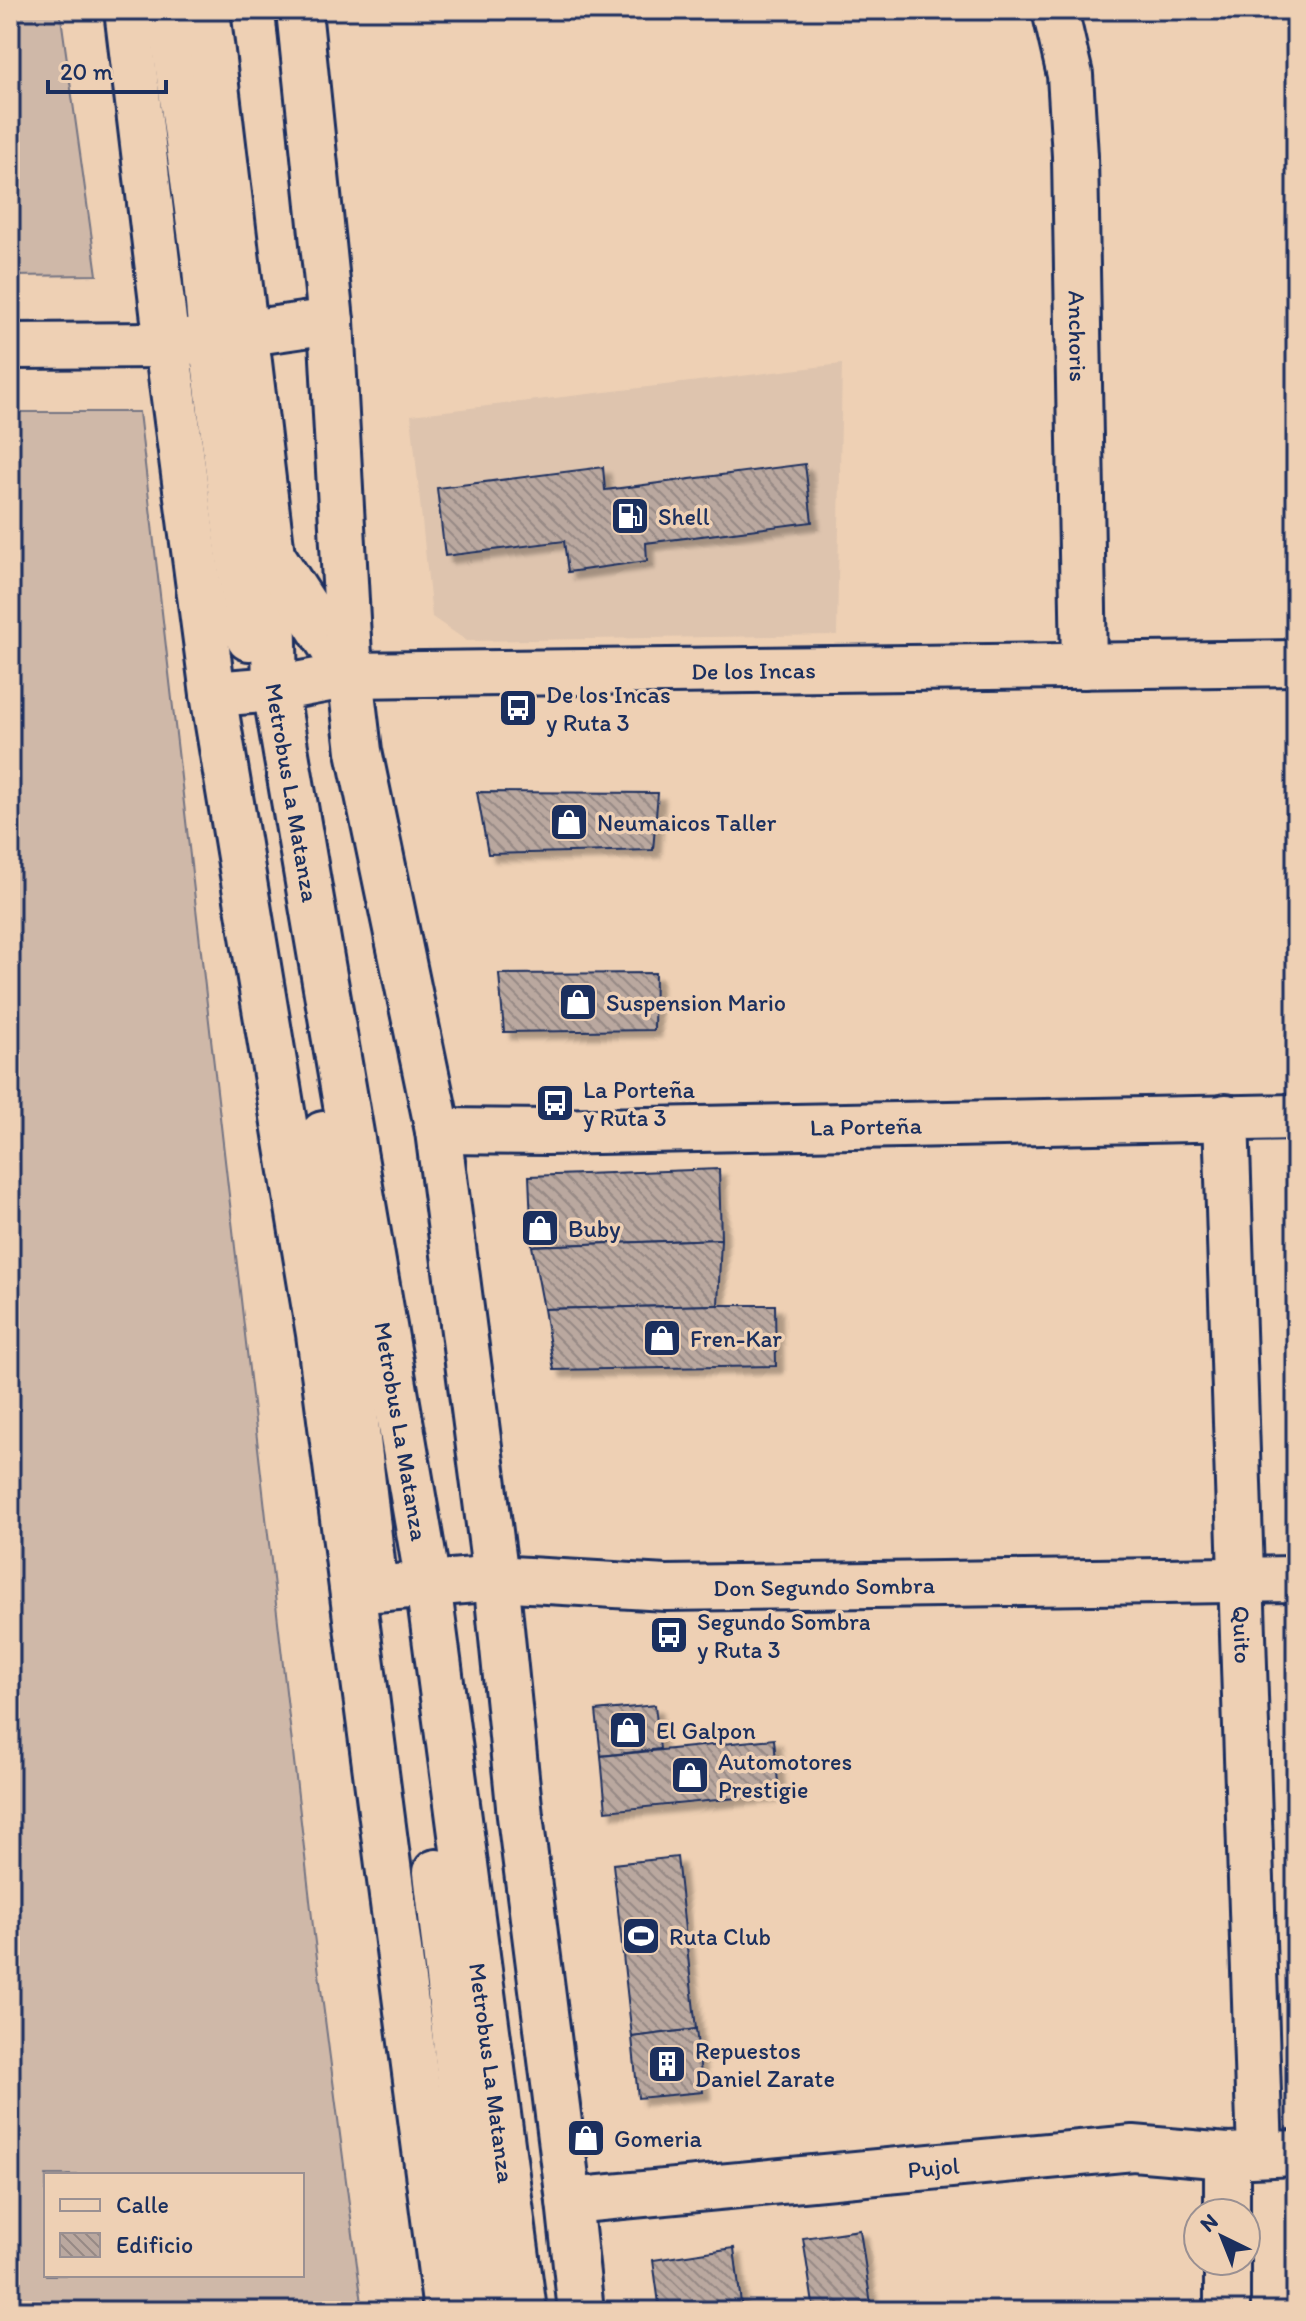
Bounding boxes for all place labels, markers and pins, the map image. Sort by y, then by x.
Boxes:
fuel station icon: Shell [609,495,651,537]
place label: Shell [658,502,710,531]
place label: De los Incas y Ruta 3 [546,680,671,737]
bus stop icon: De los Incas y Ruta 3 [497,687,539,729]
shop icon: Neumaicos Taller [548,801,590,843]
place label: Neumaicos Taller [597,808,777,837]
shop icon: Suspension Mario [557,981,599,1023]
place label: Suspension Mario [606,988,786,1017]
place label: La Porteña y Ruta 3 [583,1075,696,1132]
bus stop icon: La Porteña y Ruta 3 [534,1082,576,1124]
shop icon: Buby [519,1207,561,1249]
place label: Buby [568,1214,621,1243]
shop icon: Fren-Kar [641,1317,683,1359]
place label: Fren-Kar [690,1324,782,1353]
place label: Segundo Sombra y Ruta 3 [697,1607,871,1664]
bus stop icon: Segundo Sombra y Ruta 3 [648,1614,690,1656]
shop icon: El Galpon [607,1709,649,1751]
place label: El Galpon [656,1716,756,1745]
place label: Automotores Prestigie [718,1747,852,1804]
shop icon: Automotores Prestigie [669,1754,711,1796]
sports icon: Ruta Club [620,1915,662,1957]
place label: Ruta Club [669,1922,771,1951]
place label: Repuestos Daniel Zarate [695,2036,835,2093]
building icon: Repuestos Daniel Zarate [646,2043,688,2085]
shop icon: Gomeria [565,2117,607,2159]
place label: Gomeria [614,2124,703,2153]

